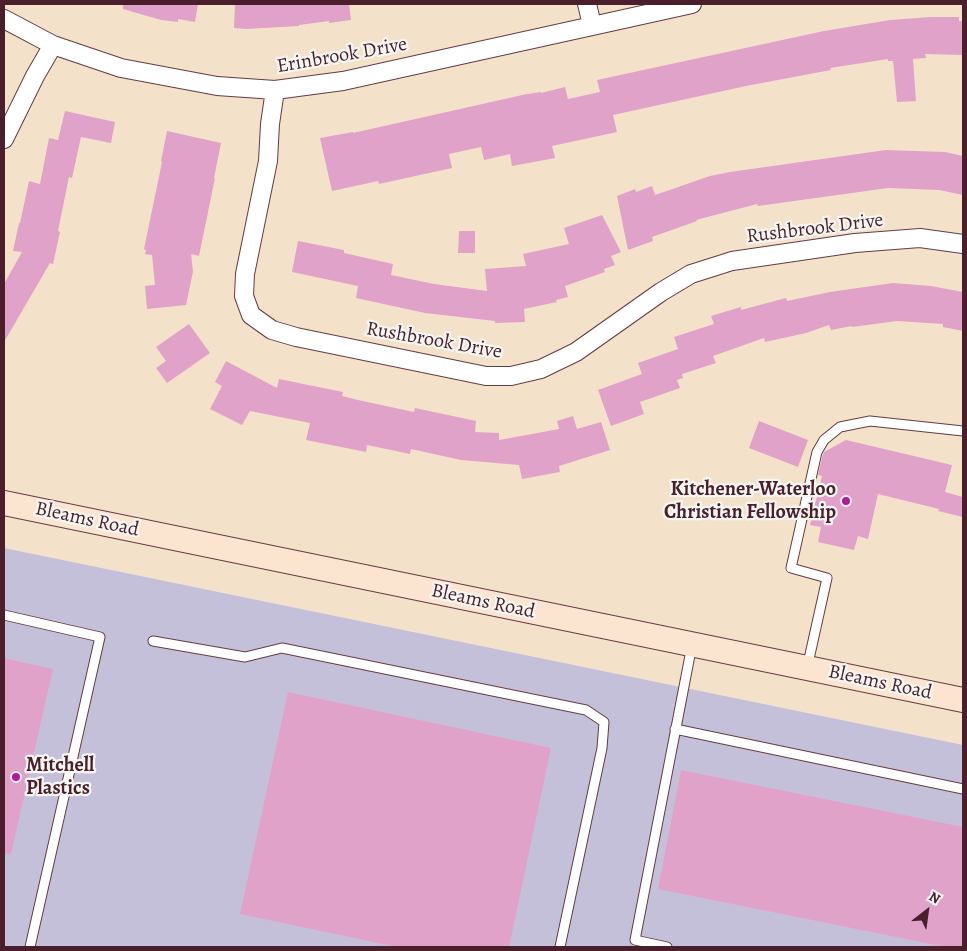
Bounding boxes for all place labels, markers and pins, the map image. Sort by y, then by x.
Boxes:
place label: Kitchener-Waterloo Christian Fellowship [664,478,836,525]
marker: Kitchener-Waterloo Christian Fellowship [840,495,852,507]
place label: Mitchell Plastics [26,754,94,801]
marker: Mitchell Plastics [10,771,22,783]

